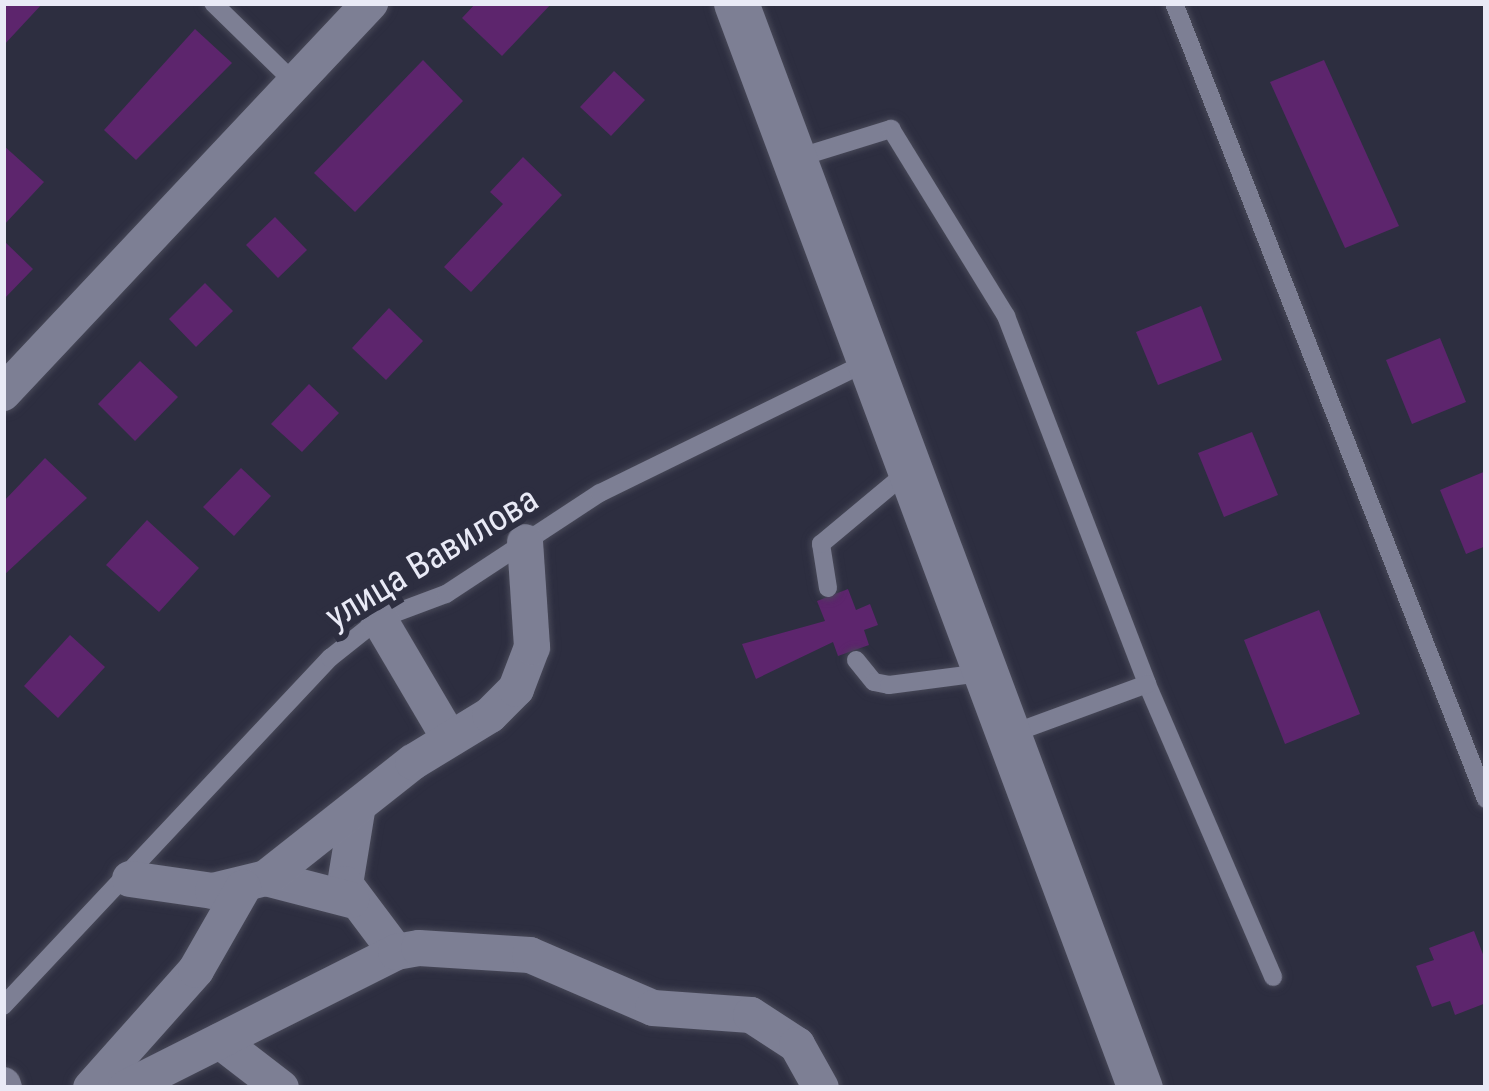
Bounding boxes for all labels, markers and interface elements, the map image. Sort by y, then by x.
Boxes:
street label: улица Вавилова [318,478,546,638]

